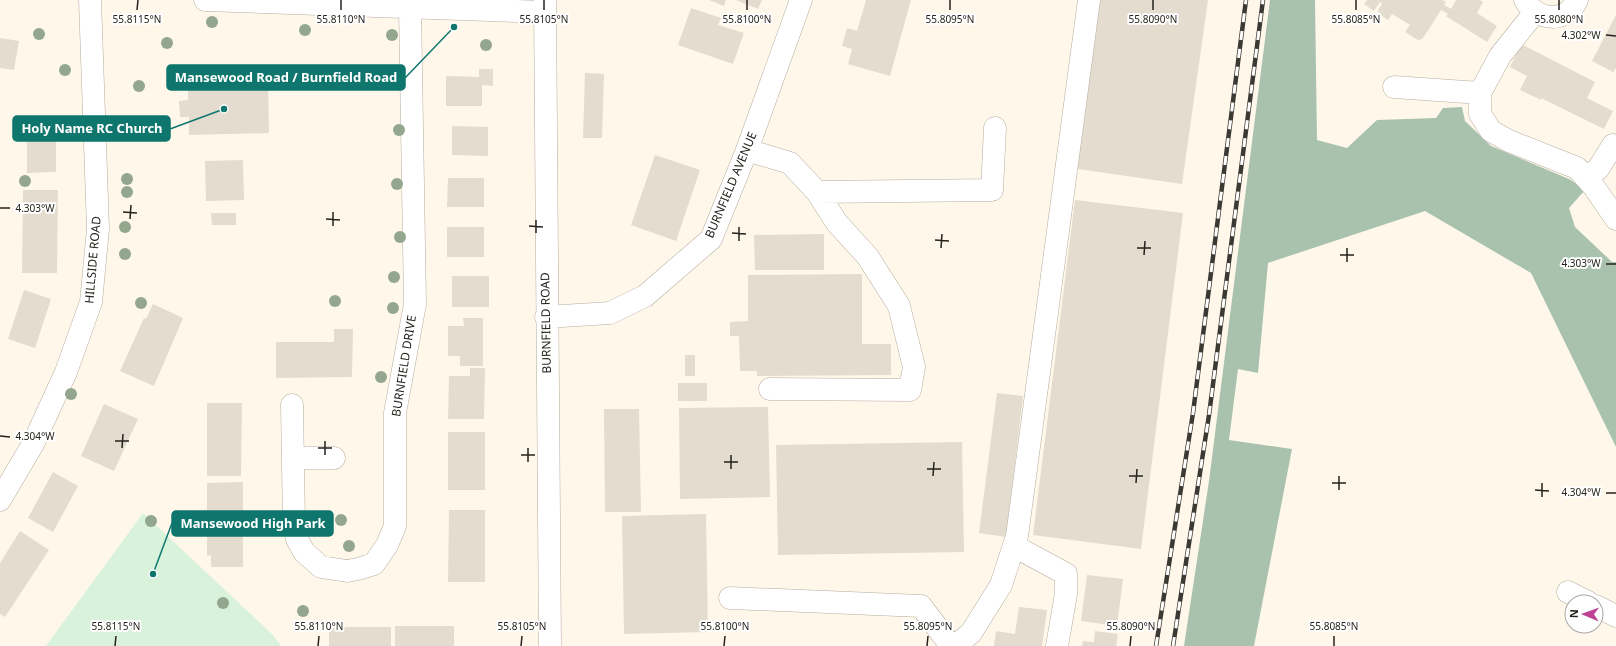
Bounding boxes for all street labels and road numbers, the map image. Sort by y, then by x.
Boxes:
street label: BURNFIELD AVENUE [700,129,761,241]
street label: HILLSIDE ROAD [80,215,105,304]
street label: BURNFIELD ROAD [536,272,555,374]
street label: BURNFIELD DRIVE [387,314,420,418]

